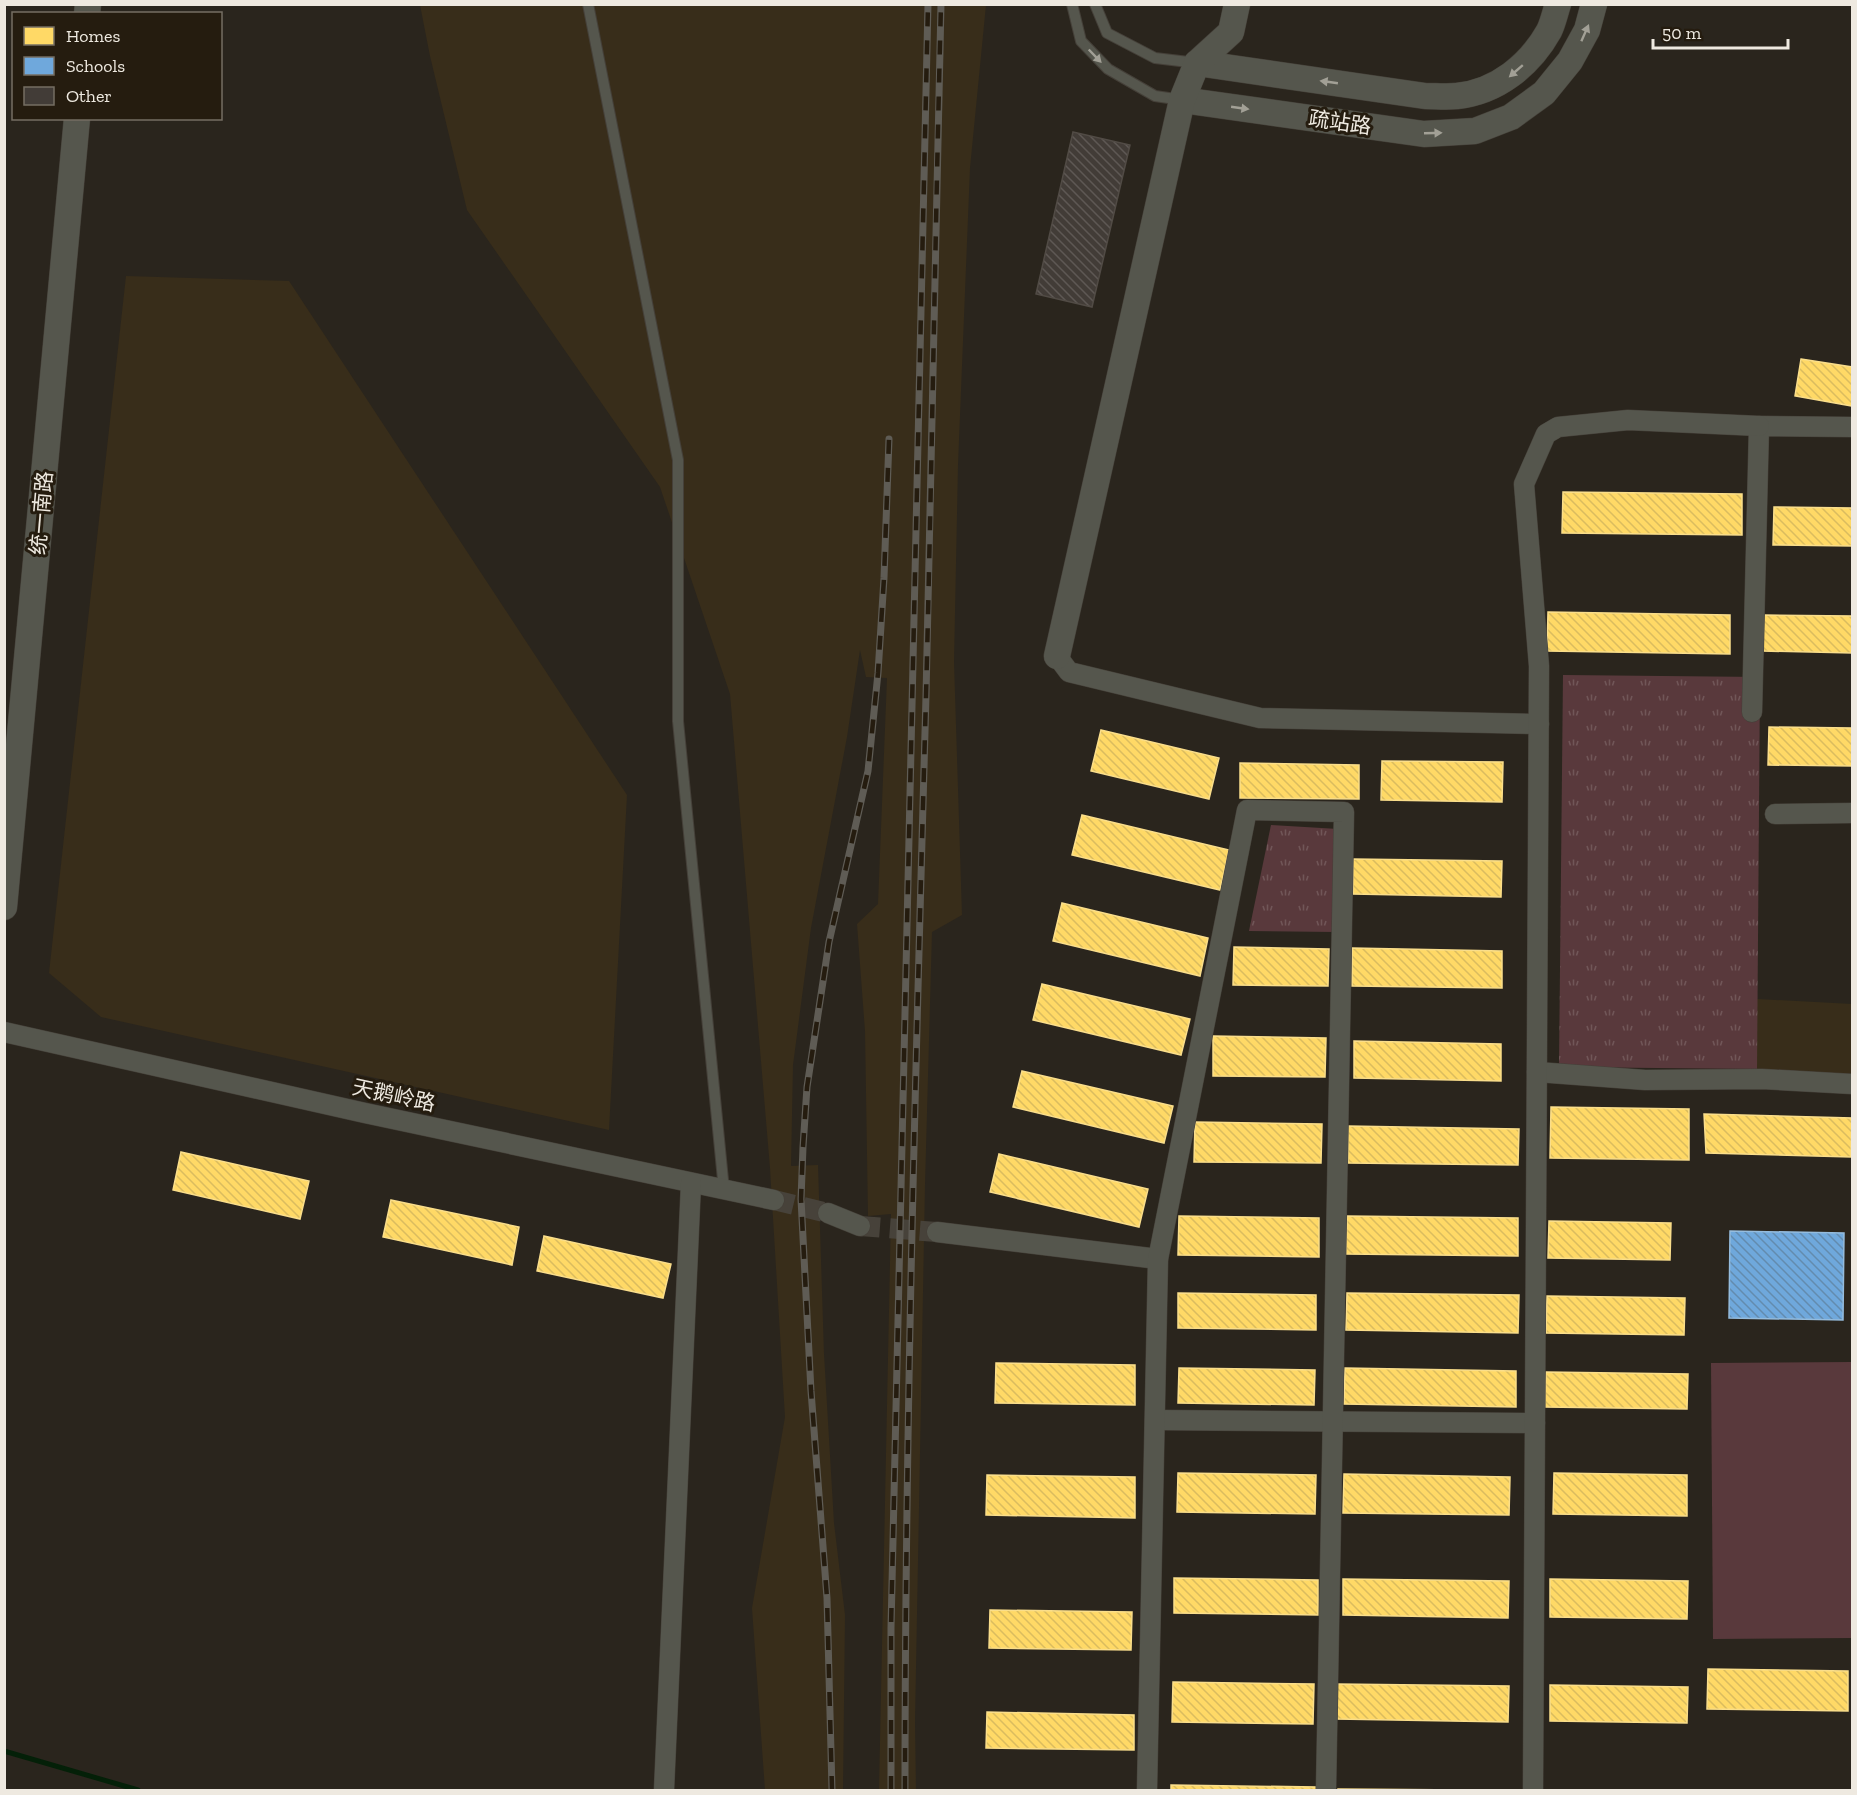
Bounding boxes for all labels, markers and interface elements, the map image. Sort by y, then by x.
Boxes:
legend [12,12,222,120]
scale bar [1653,12,1788,50]
text: 50 m [1662,22,1702,44]
one-way arrow [1580,23,1590,41]
text: Homes [66,25,120,47]
one-way arrow [1088,48,1101,63]
text: Schools [66,55,125,77]
one-way arrow [1509,64,1524,77]
one-way arrow [1319,78,1338,87]
text: Other [66,85,112,107]
one-way arrow [1230,103,1249,112]
street label: 疏站路 [1307,105,1373,139]
one-way arrow [1423,128,1442,138]
street label: 统一南路 [25,470,57,556]
street label: 天鹅岭路 [350,1074,438,1116]

